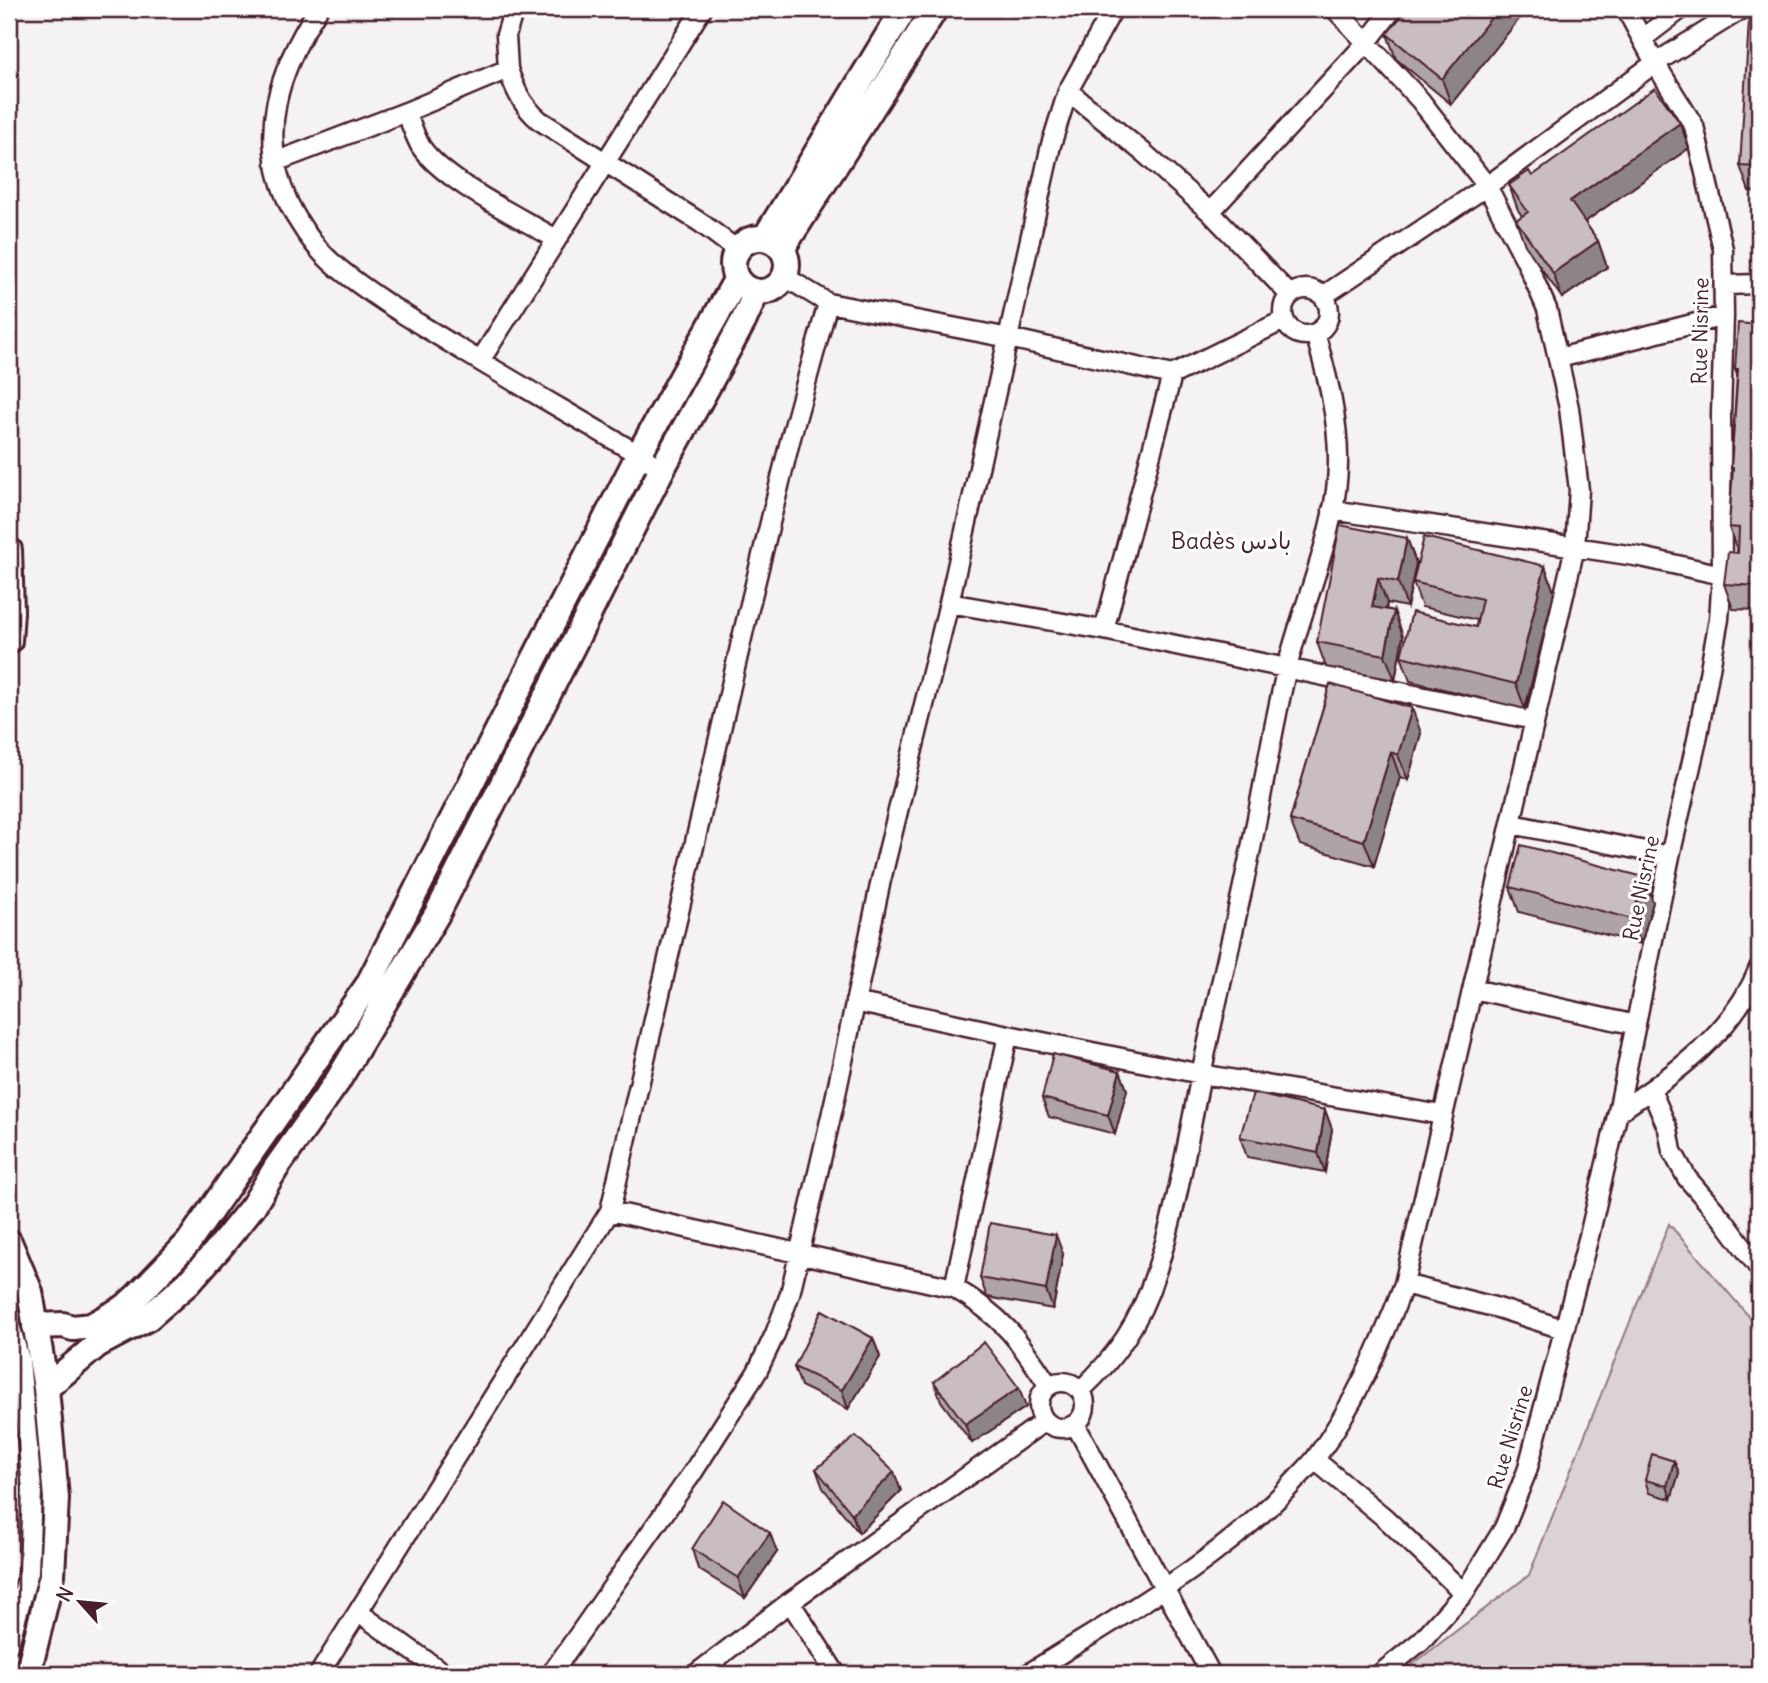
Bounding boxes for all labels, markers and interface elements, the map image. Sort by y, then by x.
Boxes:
street label: Rue Nisrine [1686,277,1714,385]
district label: Badès بادس [1171,526,1291,555]
street label: Rue Nisrine [1617,833,1665,943]
street label: Rue Nisrine [1481,1382,1539,1492]
north arrow [46,1568,116,1638]
text: N [51,1583,79,1606]

